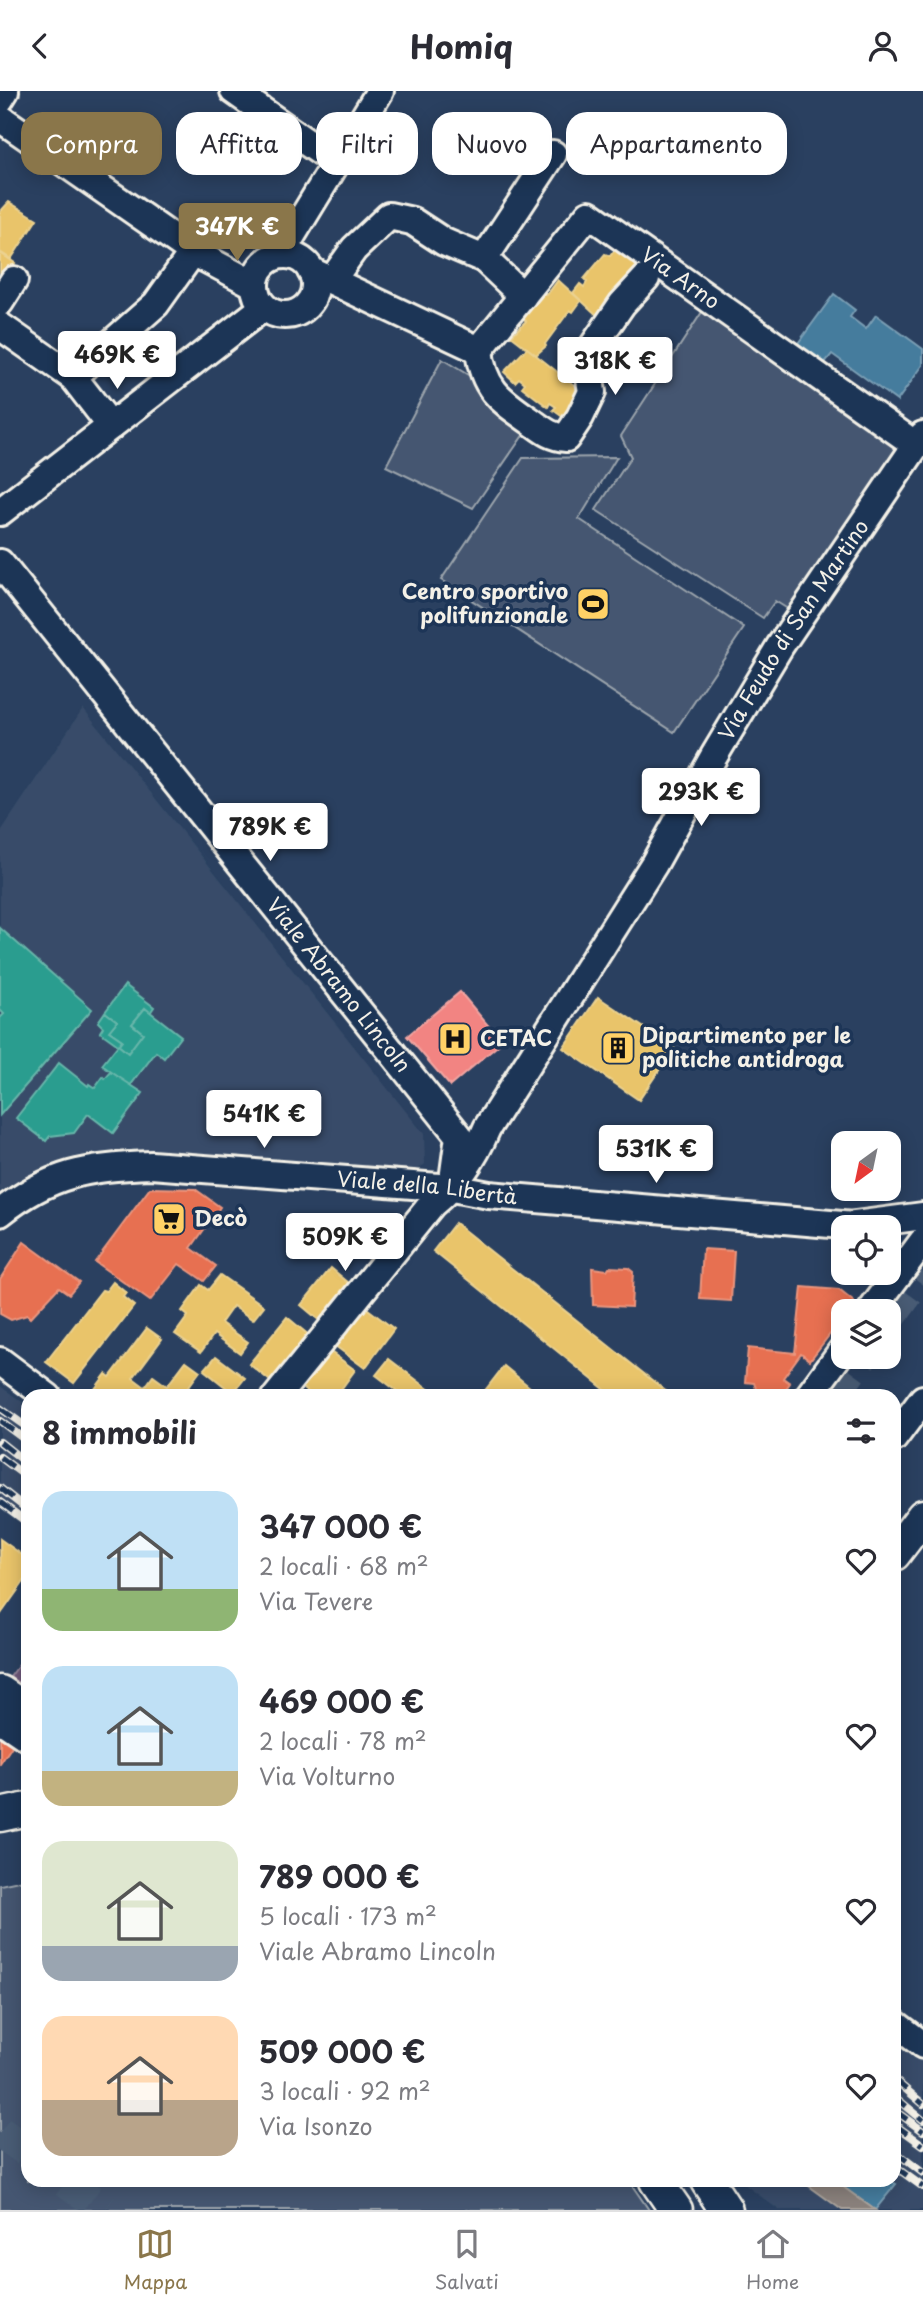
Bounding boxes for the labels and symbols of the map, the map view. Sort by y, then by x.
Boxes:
pin: 347K € [180,204,294,263]
street label: Via Arno [635,237,727,316]
pin: 469K € [60,331,174,391]
pin: 318K € [558,337,672,397]
street label: Via Feudo di San Martino [709,512,876,746]
place label: Centro sportivo polifunzionale [402,574,568,630]
sports icon: Centro sportivo polifunzionale [574,585,612,623]
pin: 293K € [644,769,758,828]
pin: 789K € [213,803,327,863]
street label: Viale Abramo Lincoln [260,890,420,1078]
place label: Dipartimento per le politiche antidroga [642,1018,851,1074]
hospital icon: CETAC [436,1020,474,1058]
place label: CETAC [480,1021,552,1053]
building icon: Dipartimento per le politiche antidroga [599,1029,637,1067]
pin: 541K € [207,1091,321,1150]
pin: 531K € [599,1125,713,1185]
north arrow [831,1131,901,1201]
street label: Viale della Libertà [336,1161,518,1211]
supermarket icon: Decò [150,1200,188,1238]
place label: Decò [194,1201,247,1233]
pin: 509K € [288,1213,402,1273]

